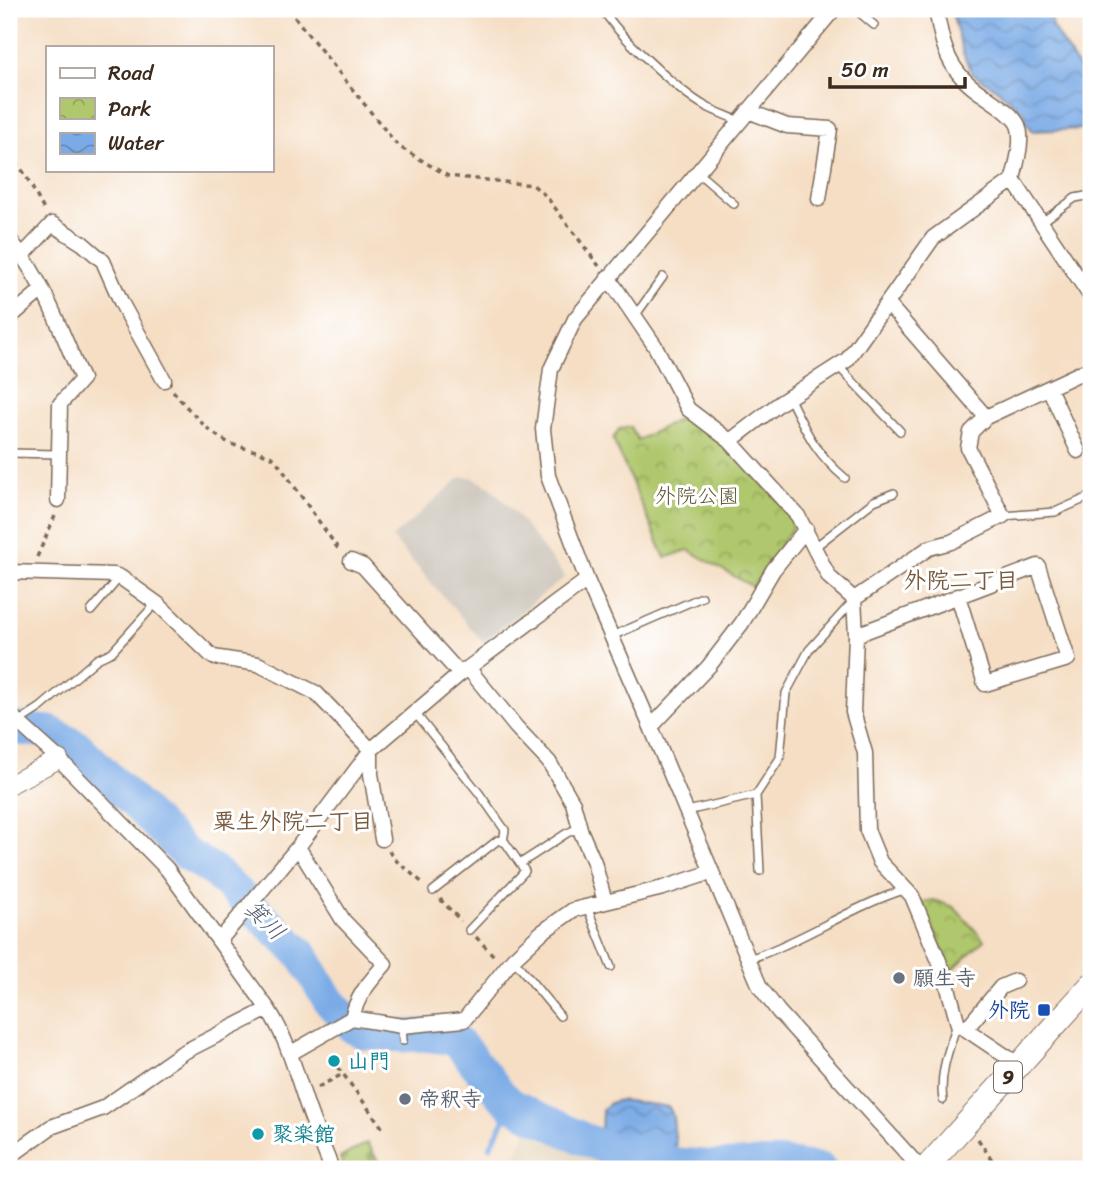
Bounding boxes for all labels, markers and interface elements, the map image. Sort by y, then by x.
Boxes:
legend [46,46,273,172]
scale bar [830,46,965,90]
text: 50 m [841,51,889,89]
text: Road [108,54,155,92]
text: Park [108,90,151,128]
text: Water [108,124,165,162]
park label: 外院公園 [655,477,739,515]
district label: 外院二丁目 [904,560,1019,601]
district label: 粟生外院二丁目 [213,801,374,842]
water label: 箕川 [234,890,295,951]
place label: 願生寺 [913,959,976,997]
marker: 願生寺 [891,970,907,986]
place label: 外院 [988,991,1030,1029]
marker: 外院 [1036,1002,1052,1018]
place label: 山門 [348,1042,390,1080]
marker: 山門 [326,1053,342,1069]
road number: 9 [994,1062,1022,1092]
place label: 帝釈寺 [419,1080,482,1118]
marker: 帝釈寺 [397,1091,413,1107]
place label: 聚楽館 [272,1115,335,1153]
marker: 聚楽館 [250,1126,266,1142]

